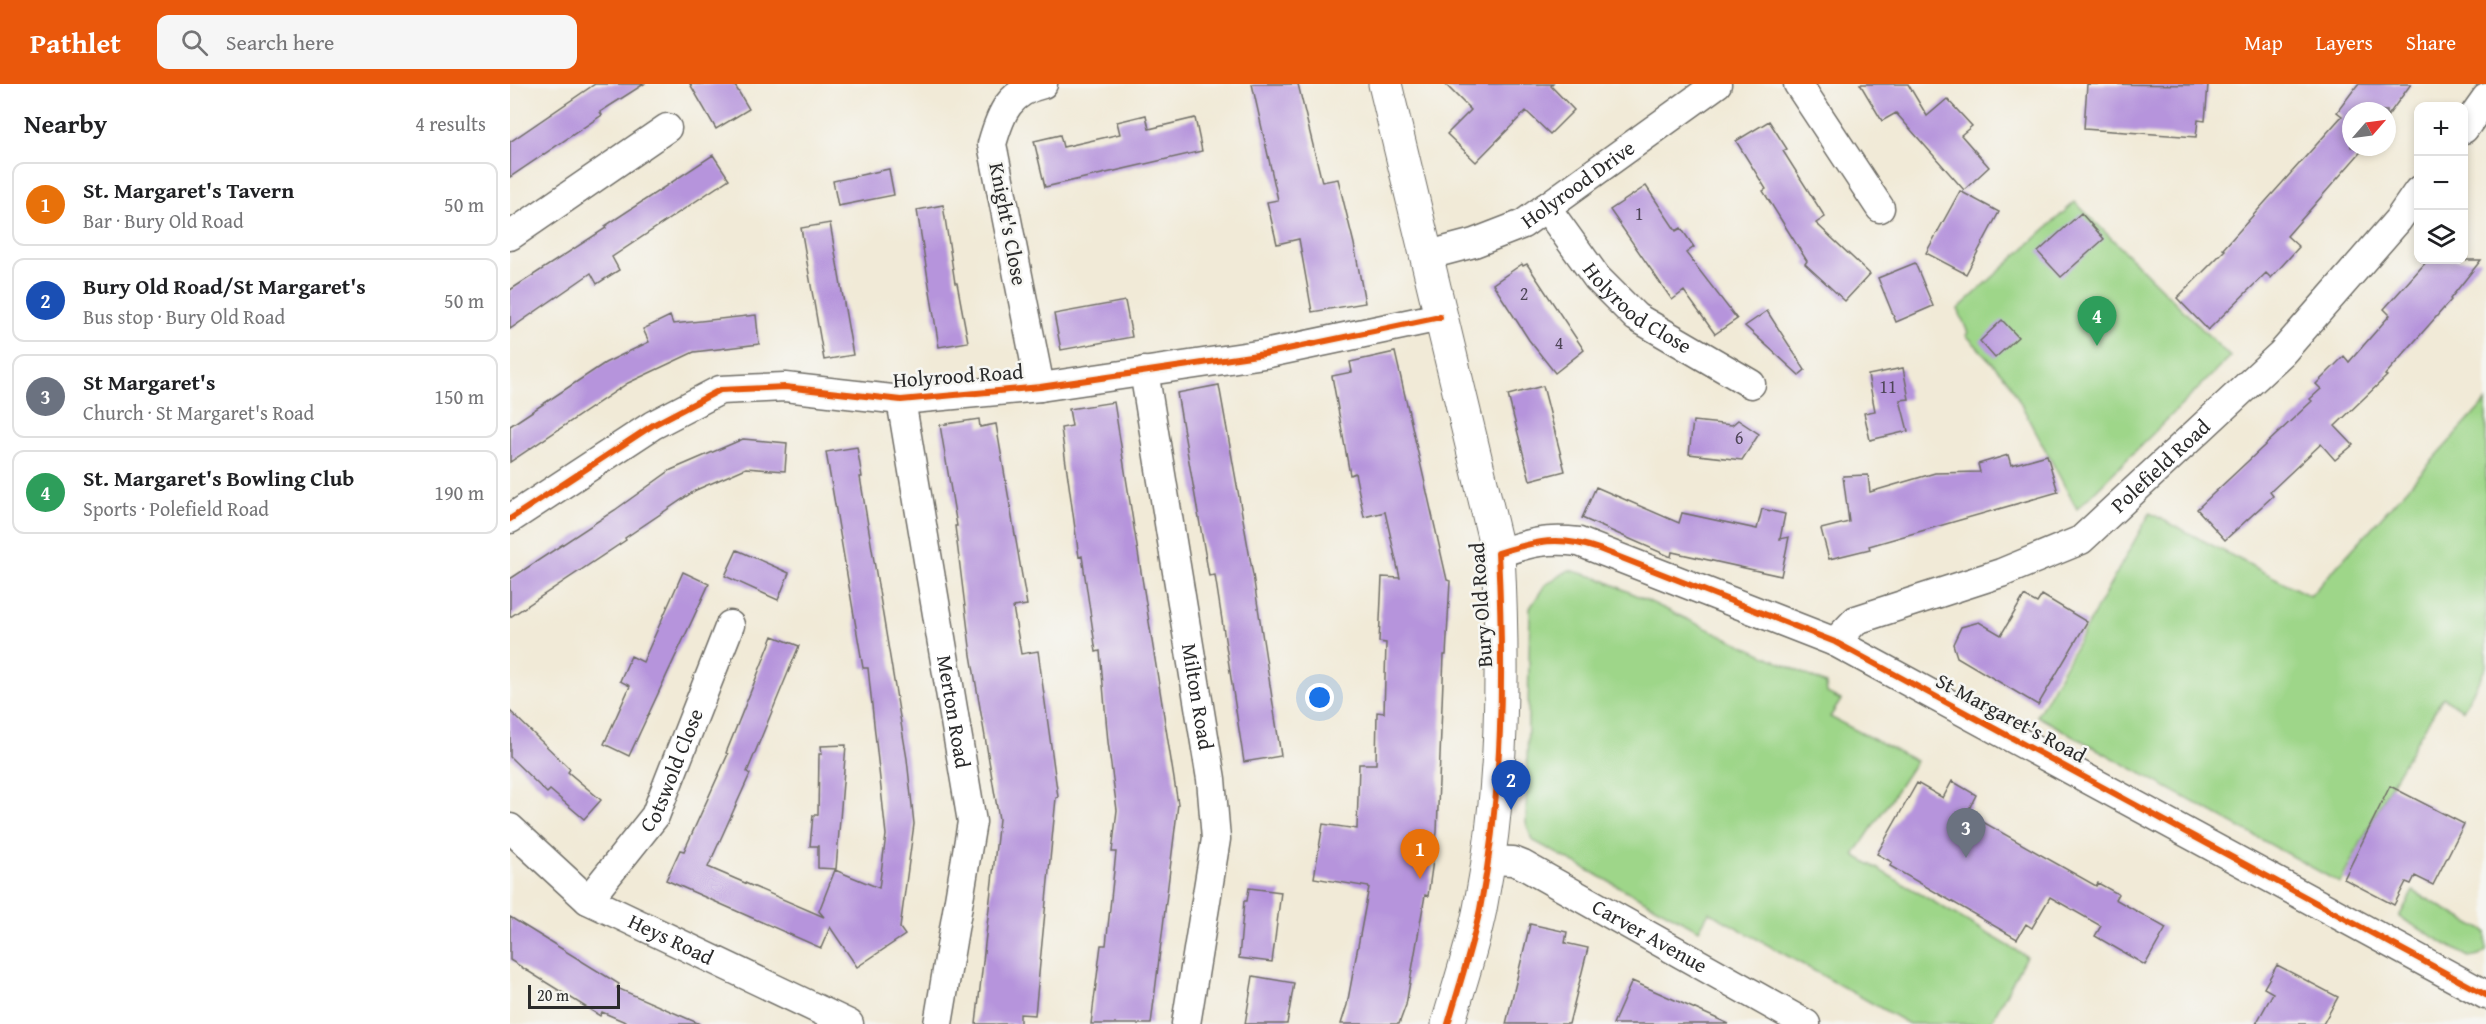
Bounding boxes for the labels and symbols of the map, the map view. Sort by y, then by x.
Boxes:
north arrow [2342,102,2396,156]
street label: Holyrood Drive [1514,132,1641,236]
street label: Knight's Close [981,160,1036,288]
house number: 1 [1635,200,1643,227]
street label: Holyrood Close [1576,256,1698,361]
house number: 2 [1520,280,1528,307]
pin: 4 [2078,296,2116,346]
house number: 4 [1555,329,1563,356]
street label: Holyrood Road [892,355,1025,396]
house number: 11 [1879,373,1897,400]
street label: Polefield Road [2104,411,2217,520]
house number: 6 [1735,424,1743,451]
street label: Bury Old Road [1461,541,1500,669]
street label: Milton Road [1174,641,1222,753]
street label: Merton Road [929,653,979,771]
street label: St Margaret's Road [1931,665,2093,771]
your location [1305,683,1334,712]
street label: Cotswold Close [632,704,711,839]
pin: 2 [1492,760,1530,810]
pin: 3 [1946,808,1986,858]
pin: 1 [1400,830,1440,879]
street label: Carver Avenue [1587,891,1713,981]
street label: Heys Road [623,905,720,973]
scale bar [528,982,620,1010]

